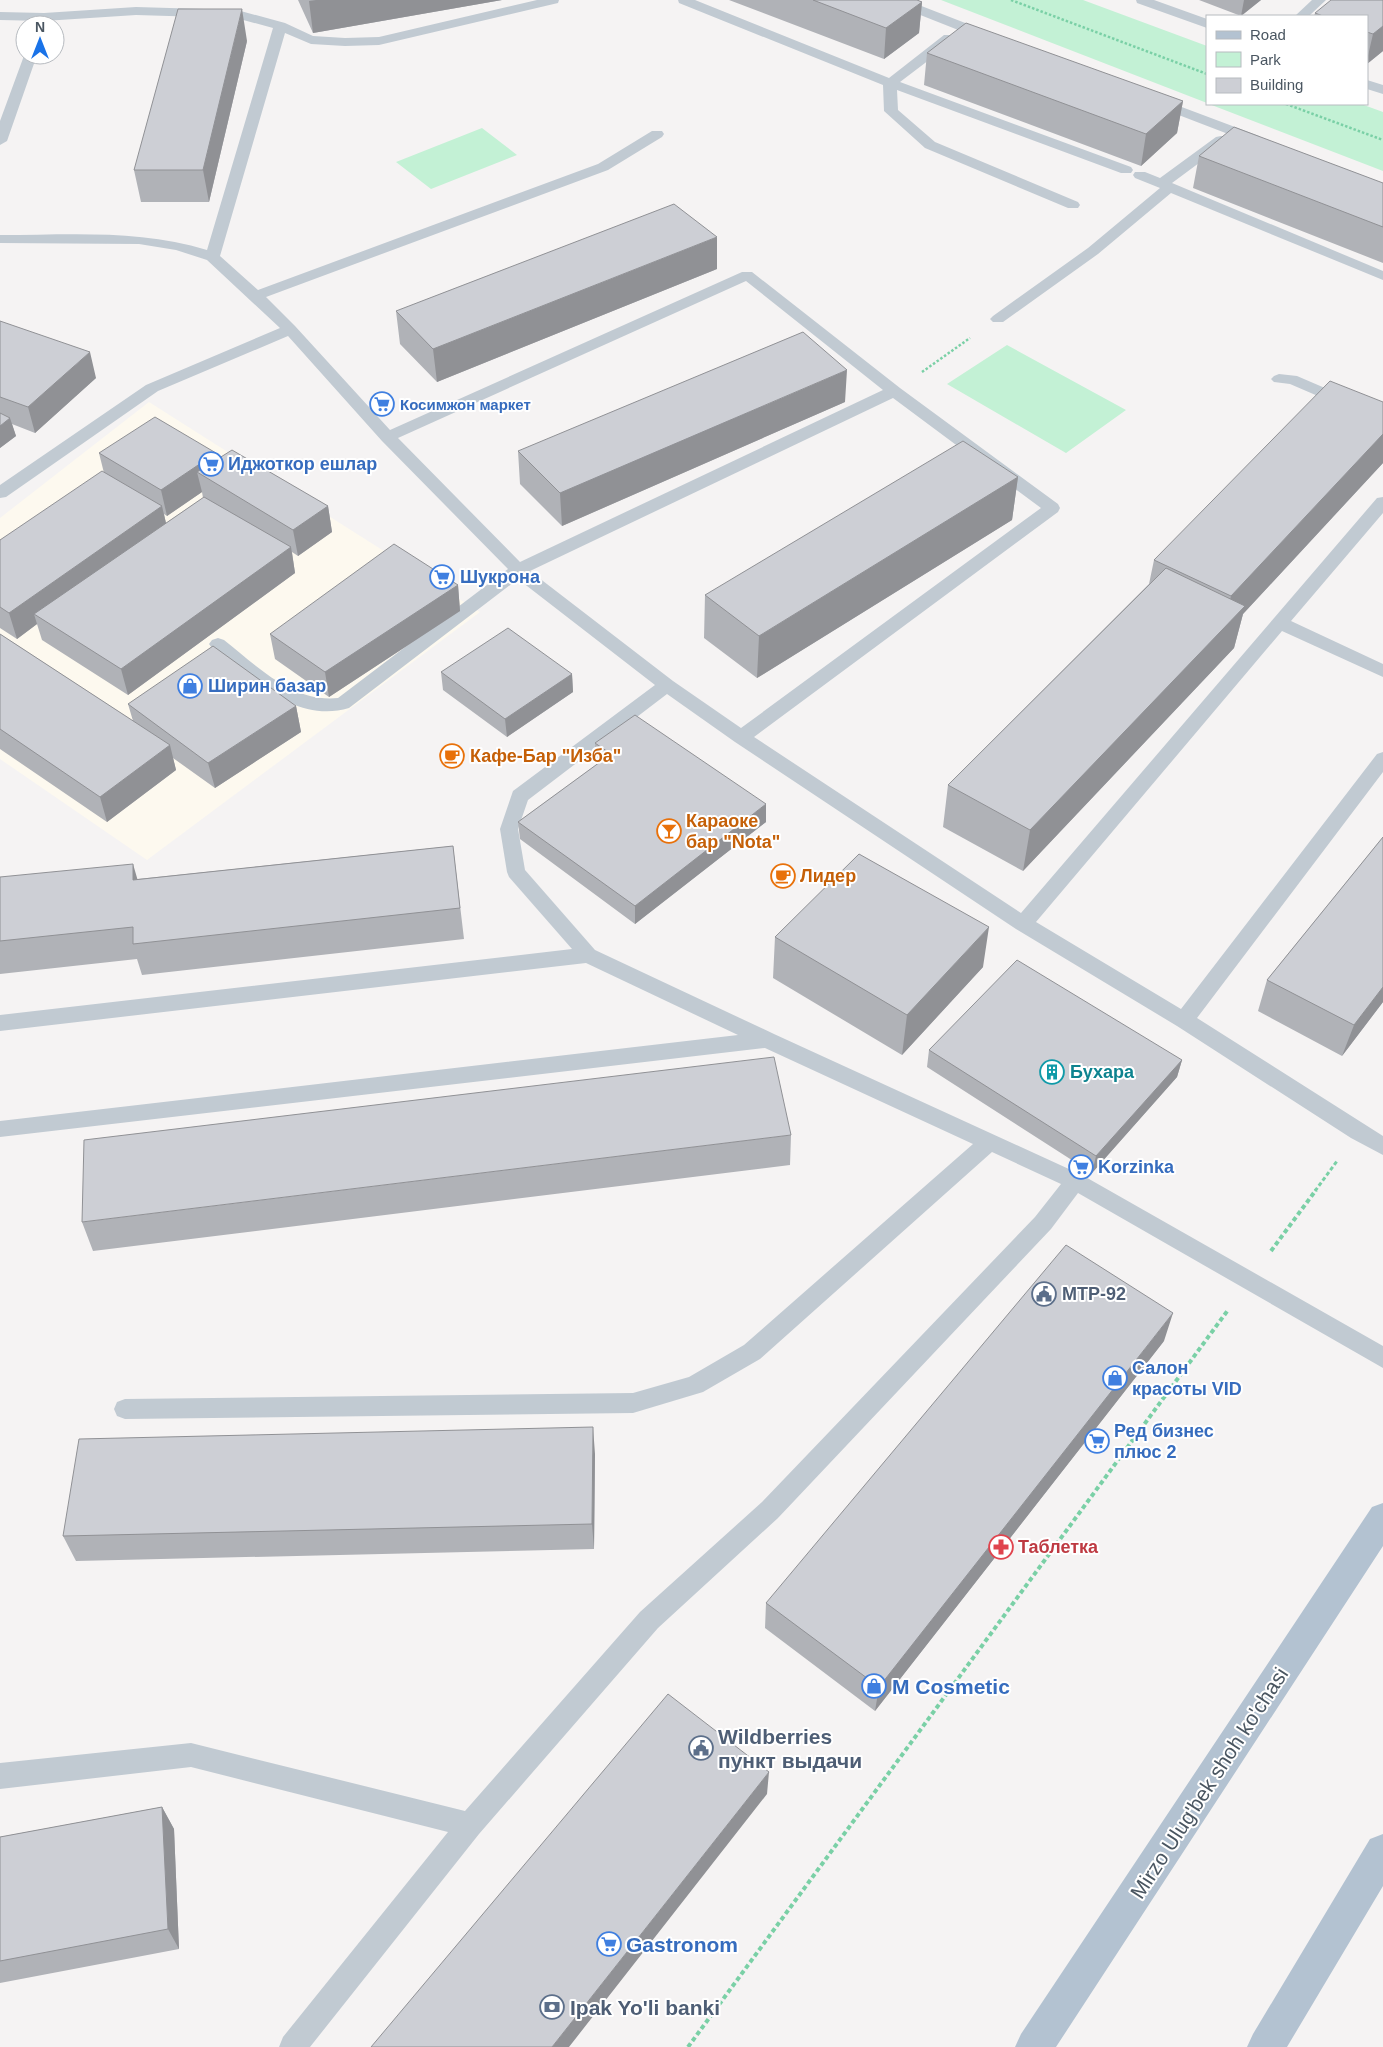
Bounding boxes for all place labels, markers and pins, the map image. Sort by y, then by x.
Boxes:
supermarket icon: Косимжон маркет [369,391,395,417]
place label: Косимжон маркет [400,396,531,413]
supermarket icon: Иджоткор ешлар [198,451,224,477]
place label: Иджоткор ешлар [228,454,377,474]
supermarket icon: Шукрона [429,564,455,590]
place label: Шукрона [460,567,541,587]
shop icon: Ширин базар [177,673,203,699]
place label: Ширин базар [208,676,326,696]
cafe icon: Кафе-Бар "Изба" [439,743,465,769]
place label: Кафе-Бар "Изба" [470,746,621,766]
place label: Караоке бар "Nota" [686,811,780,852]
bar icon: Караоке бар "Nota" [656,818,682,844]
cafe icon: Лидер [770,863,796,889]
place label: Лидер [800,866,856,886]
building icon: Бухара [1039,1059,1065,1085]
place label: Бухара [1070,1062,1135,1082]
supermarket icon: Korzinka [1068,1154,1094,1180]
place label: Korzinka [1098,1157,1175,1177]
public building icon: MTP-92 [1031,1281,1057,1307]
place label: MTP-92 [1062,1284,1126,1304]
place label: Салон красоты VID [1132,1358,1242,1399]
shop icon: Салон красоты VID [1102,1365,1128,1391]
place label: Ред бизнес плюс 2 [1114,1421,1214,1462]
supermarket icon: Ред бизнес плюс 2 [1084,1428,1110,1454]
pharmacy icon: Таблетка [988,1534,1014,1560]
place label: Таблетка [1018,1537,1099,1557]
shop icon: M Cosmetic [861,1673,887,1699]
place label: M Cosmetic [892,1675,1010,1698]
place label: Wildberries пункт выдачи [718,1725,862,1772]
public building icon: Wildberries пункт выдачи [688,1735,714,1761]
supermarket icon: Gastronom [596,1931,622,1957]
place label: Gastronom [626,1933,738,1956]
bank icon: Ipak Yo'li banki [539,1994,565,2020]
place label: Ipak Yo'li banki [570,1996,720,2019]

